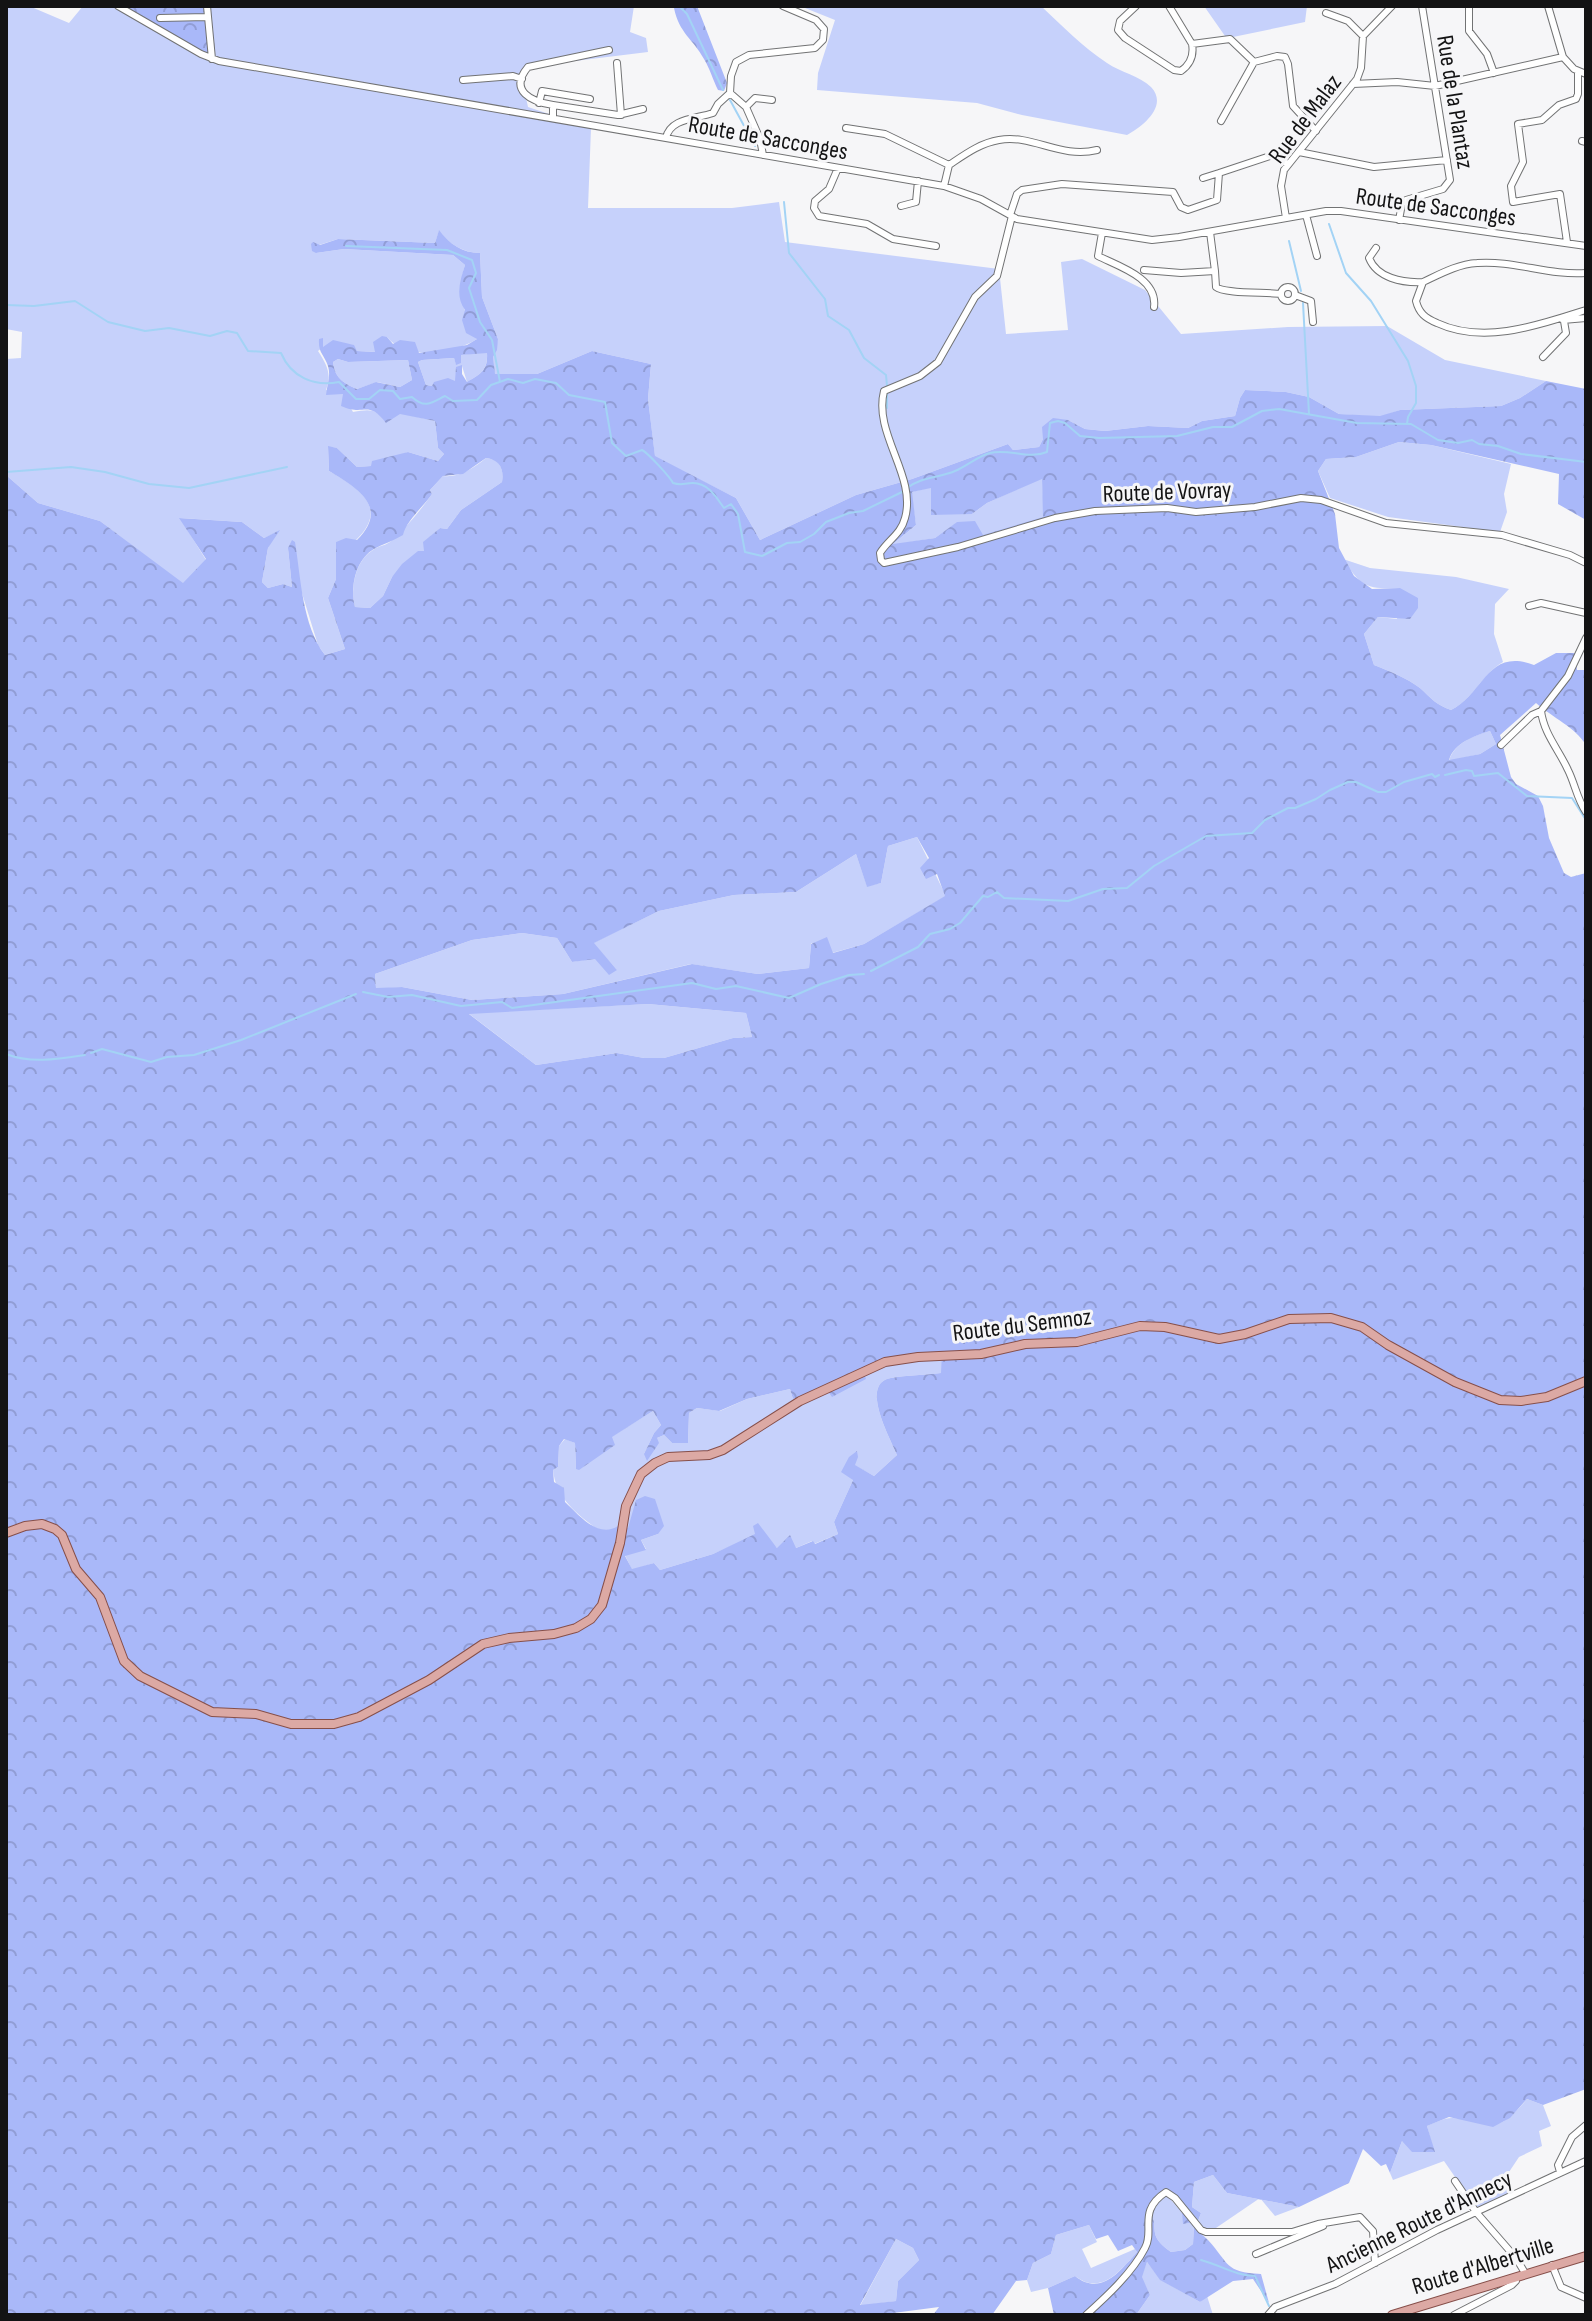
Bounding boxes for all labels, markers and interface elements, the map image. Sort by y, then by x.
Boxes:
street label: Rue de la Plantaz [1430,33,1480,171]
street label: Rue de Malaz [1262,68,1348,169]
street label: Route de Sacconges [686,110,850,166]
street label: Route de Sacconges [1354,181,1518,233]
street label: Route de Vovray [1102,475,1232,509]
street label: Route du Semnoz [951,1302,1093,1348]
street label: Ancienne Route d'Annecy [1320,2164,1517,2280]
street label: Route d'Albertville [1409,2231,1557,2301]

